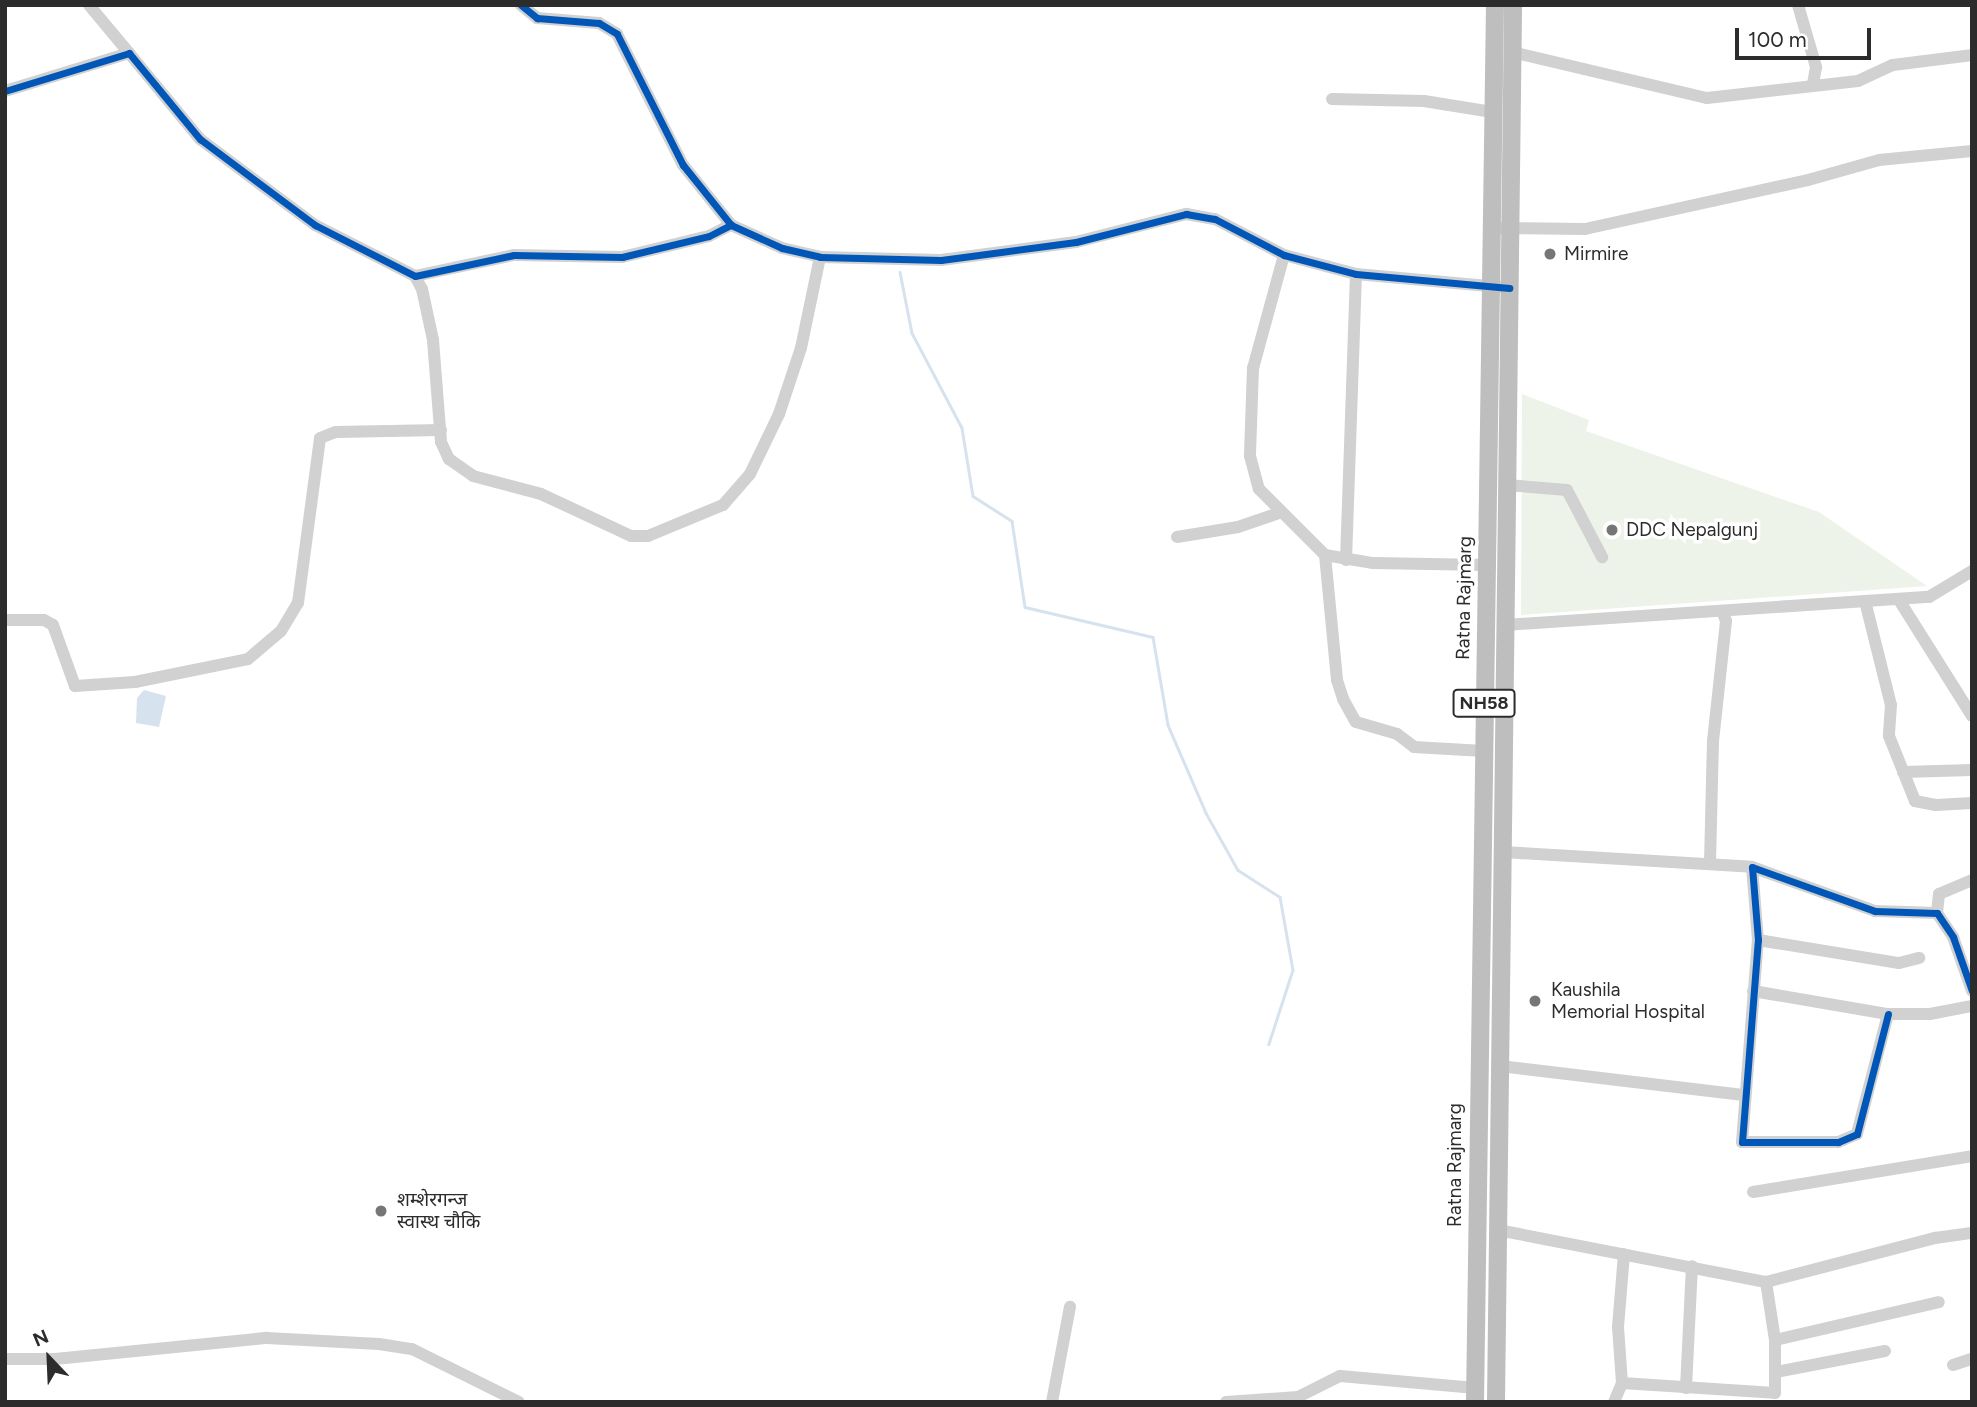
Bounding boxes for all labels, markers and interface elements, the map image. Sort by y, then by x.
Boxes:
scale bar [1739,14,1876,58]
text: 100 m [1748,27,1807,52]
place label: Mirmire [1564,243,1628,265]
marker: Mirmire [1542,246,1558,262]
place label: DDC Nepalgunj [1626,519,1758,541]
marker: DDC Nepalgunj [1604,522,1620,538]
street label: Ratna Rajmarg [1452,536,1476,660]
road number: NH58 [1452,688,1516,718]
place label: Kaushila Memorial Hospital [1551,979,1705,1023]
marker: Kaushila Memorial Hospital [1525,991,1545,1011]
street label: Ratna Rajmarg [1444,1103,1466,1227]
place label: शम्शेरगन्ज स्वास्थ चौकि [397,1189,480,1233]
marker: शम्शेरगन्ज स्वास्थ चौकि [371,1201,391,1221]
north arrow [14,1323,84,1393]
text: N [29,1325,52,1352]

